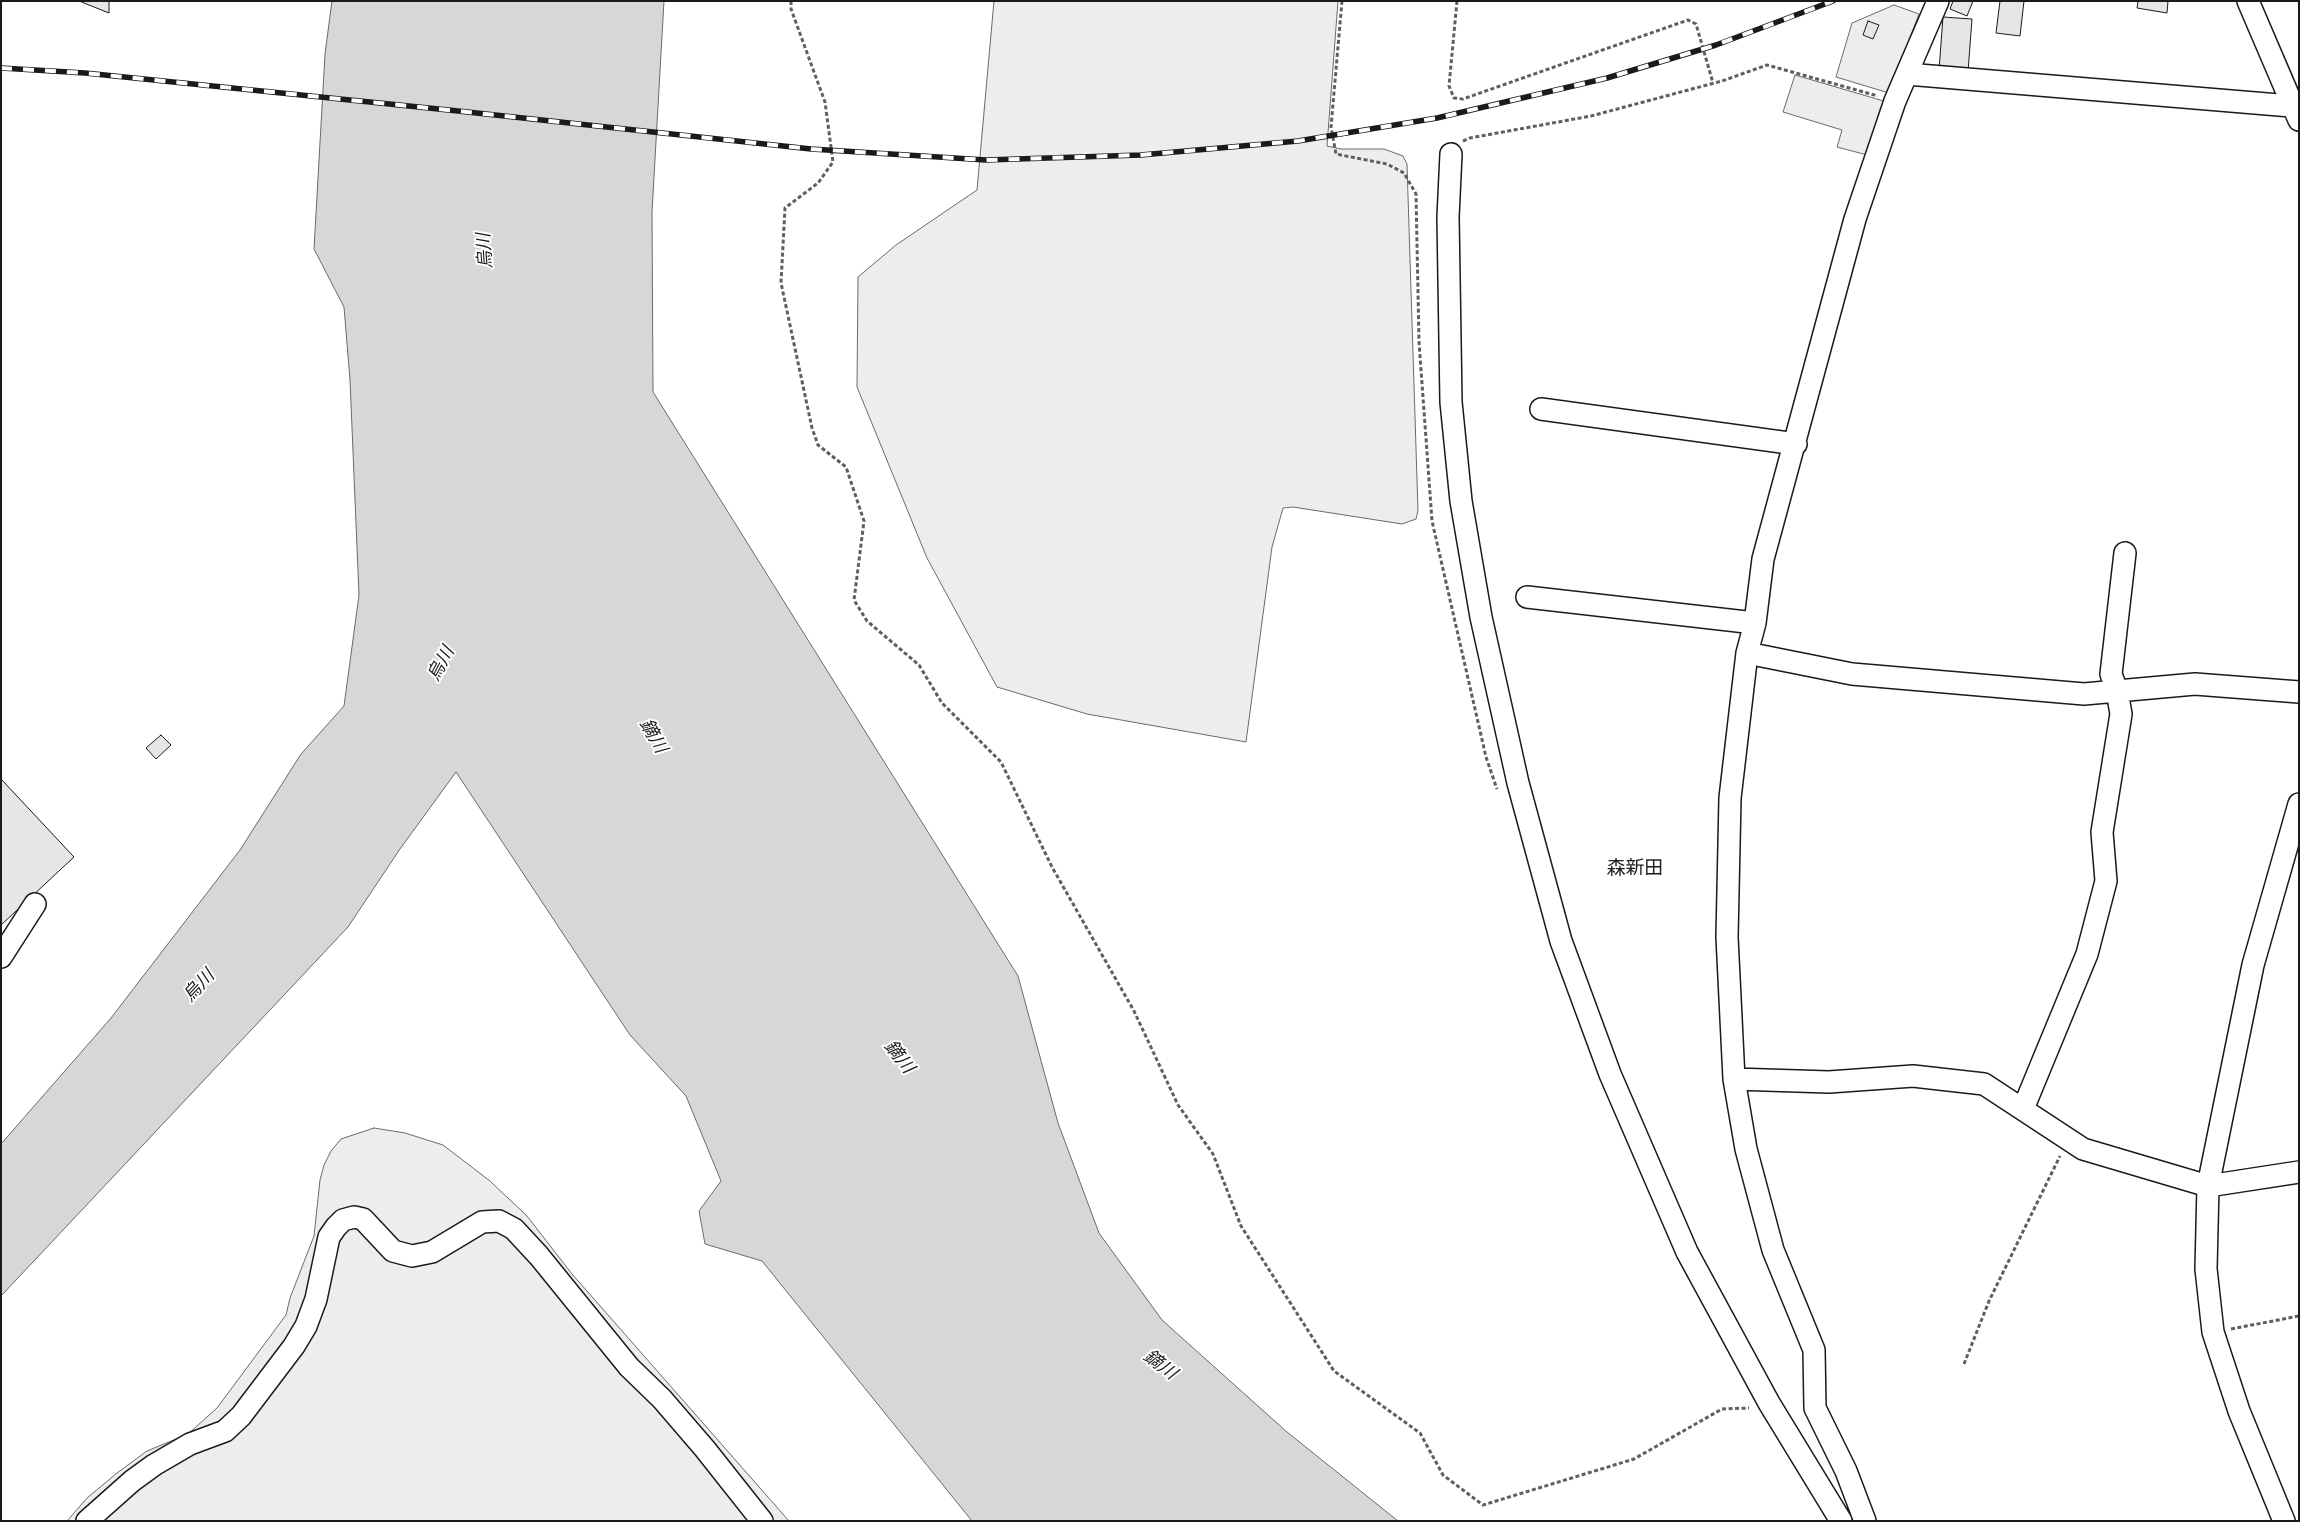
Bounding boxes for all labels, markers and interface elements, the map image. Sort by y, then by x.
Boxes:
water label: 烏川 [473,232,497,270]
water label: 烏川 [423,643,459,685]
water label: 鏑川 [635,715,671,757]
district label: 森新田 [1607,857,1663,879]
water label: 烏川 [179,965,219,1007]
water label: 鏑川 [879,1036,919,1078]
water label: 鏑川 [1139,1346,1181,1384]

